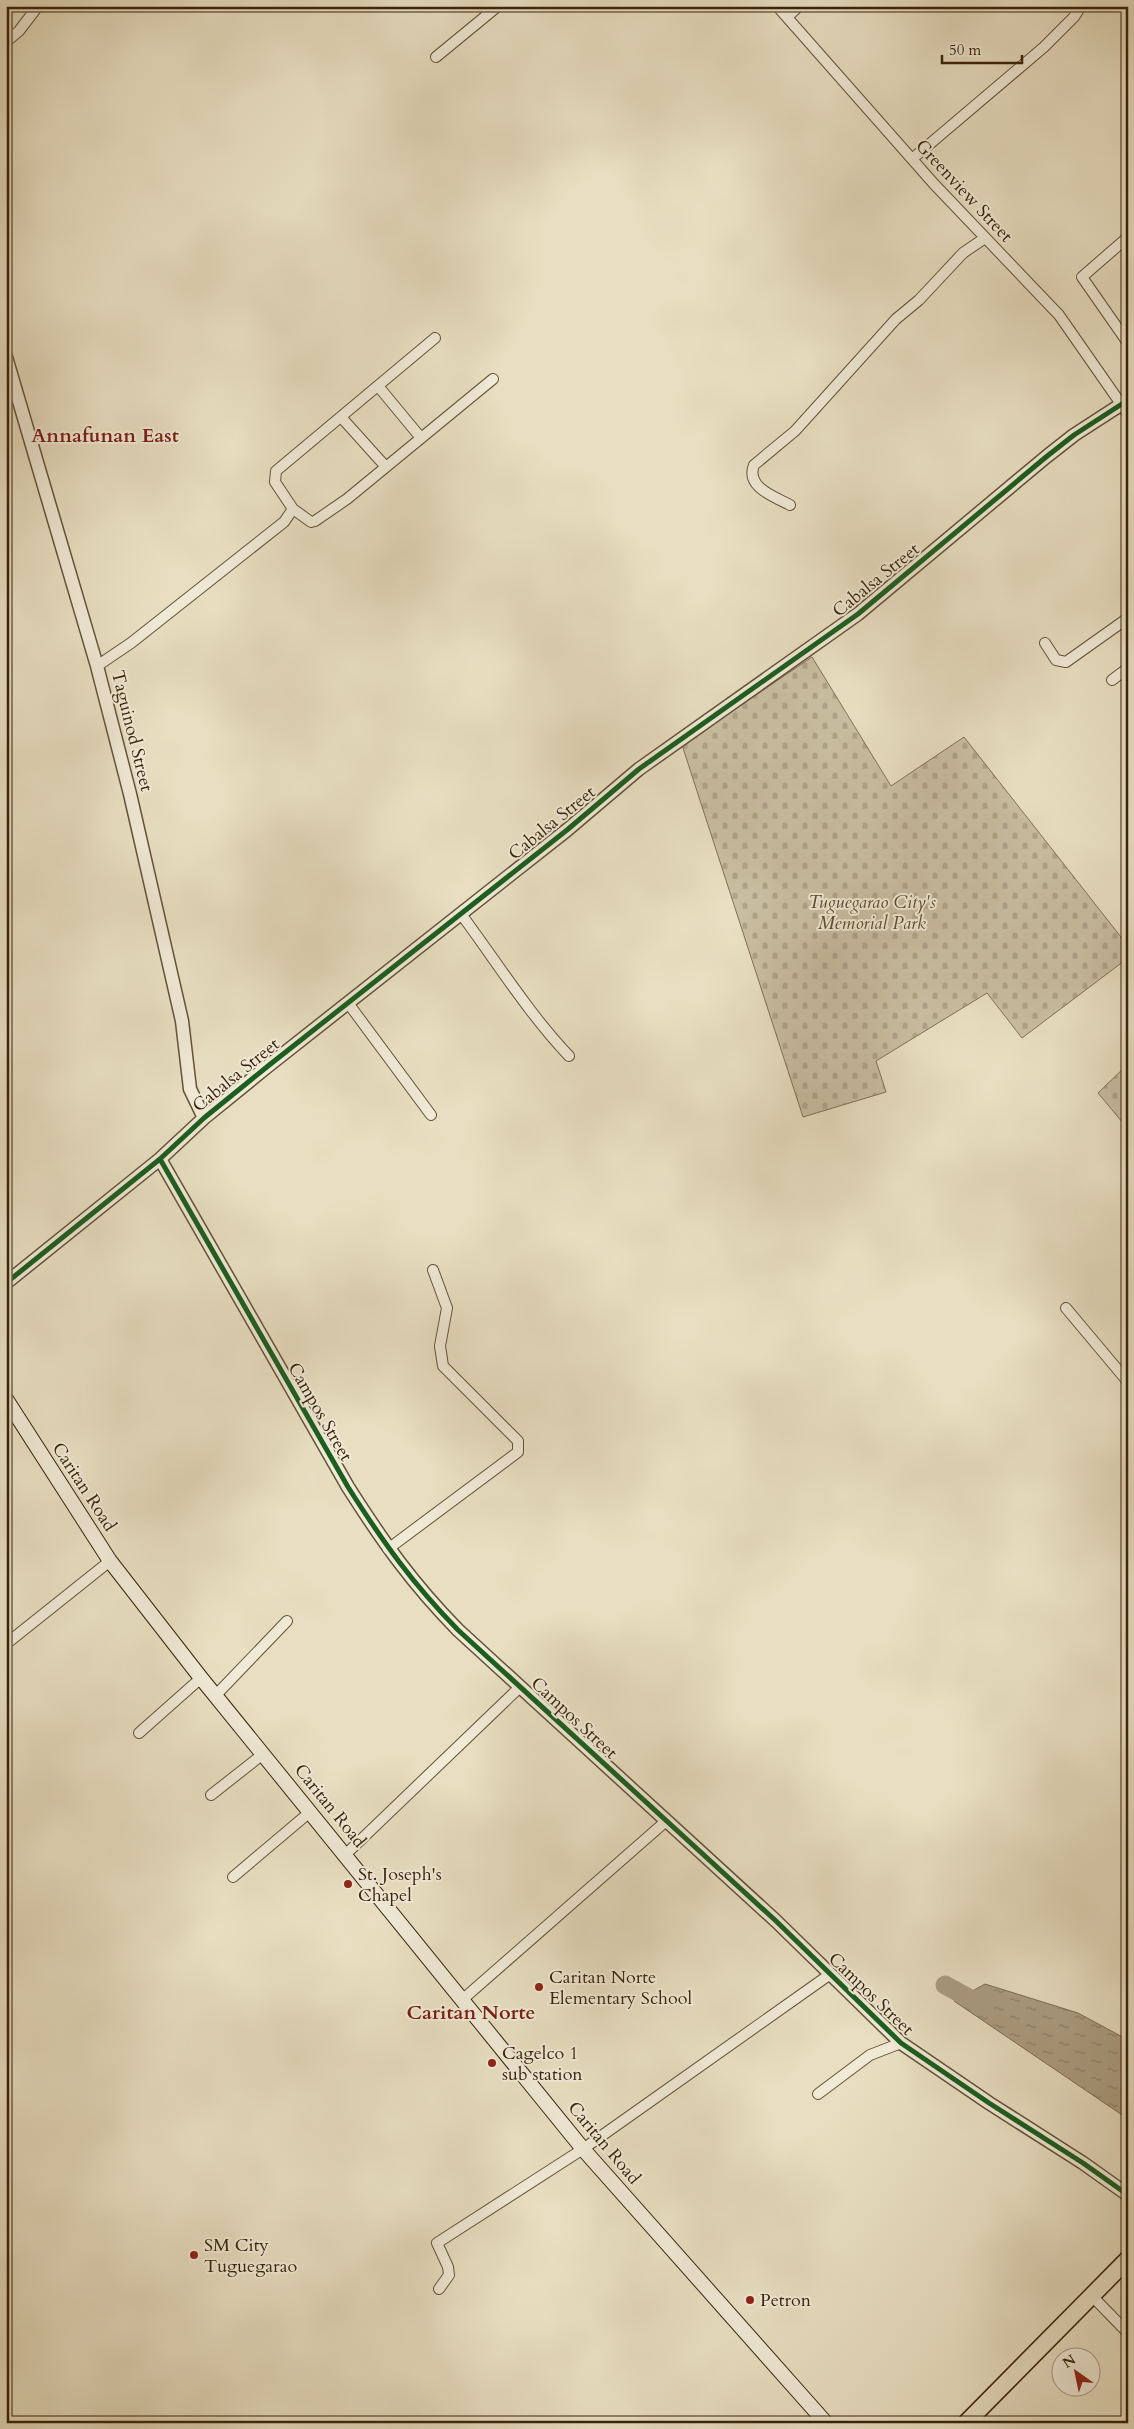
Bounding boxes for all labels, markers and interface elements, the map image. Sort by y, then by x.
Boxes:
scale bar [942,32,1022,64]
text: 50 m [949,40,981,60]
street label: Greenview Street [910,134,1018,248]
district label: Annafunan East [31,422,179,449]
street label: Cabalsa Street [827,537,925,623]
street label: Taguinod Street [105,668,159,794]
street label: Cabalsa Street [503,780,601,866]
park label: Tuguegarao City's Memorial Park [808,890,936,936]
street label: Cabalsa Street [187,1032,285,1118]
street label: Campos Street [282,1358,359,1466]
street label: Caritan Road [46,1438,122,1537]
street label: Campos Street [525,1671,623,1765]
street label: Caritan Road [288,1759,372,1854]
place label: St. Joseph's Chapel [358,1862,442,1908]
marker: St. Joseph's Chapel [342,1878,354,1890]
street label: Campos Street [823,1947,920,2041]
place label: Caritan Norte Elementary School [549,1965,692,2011]
marker: Caritan Norte Elementary School [533,1981,545,1993]
district label: Caritan Norte [407,1999,535,2026]
place label: Cagelco 1 sub station [502,2041,583,2087]
marker: Cagelco 1 sub station [486,2057,498,2069]
street label: Caritan Road [562,2096,646,2190]
place label: SM City Tuguegarao [204,2233,297,2279]
marker: SM City Tuguegarao [188,2249,200,2261]
place label: Petron [760,2288,812,2313]
marker: Petron [744,2294,756,2306]
north arrow [1052,2346,1102,2396]
text: N [1059,2350,1079,2373]

